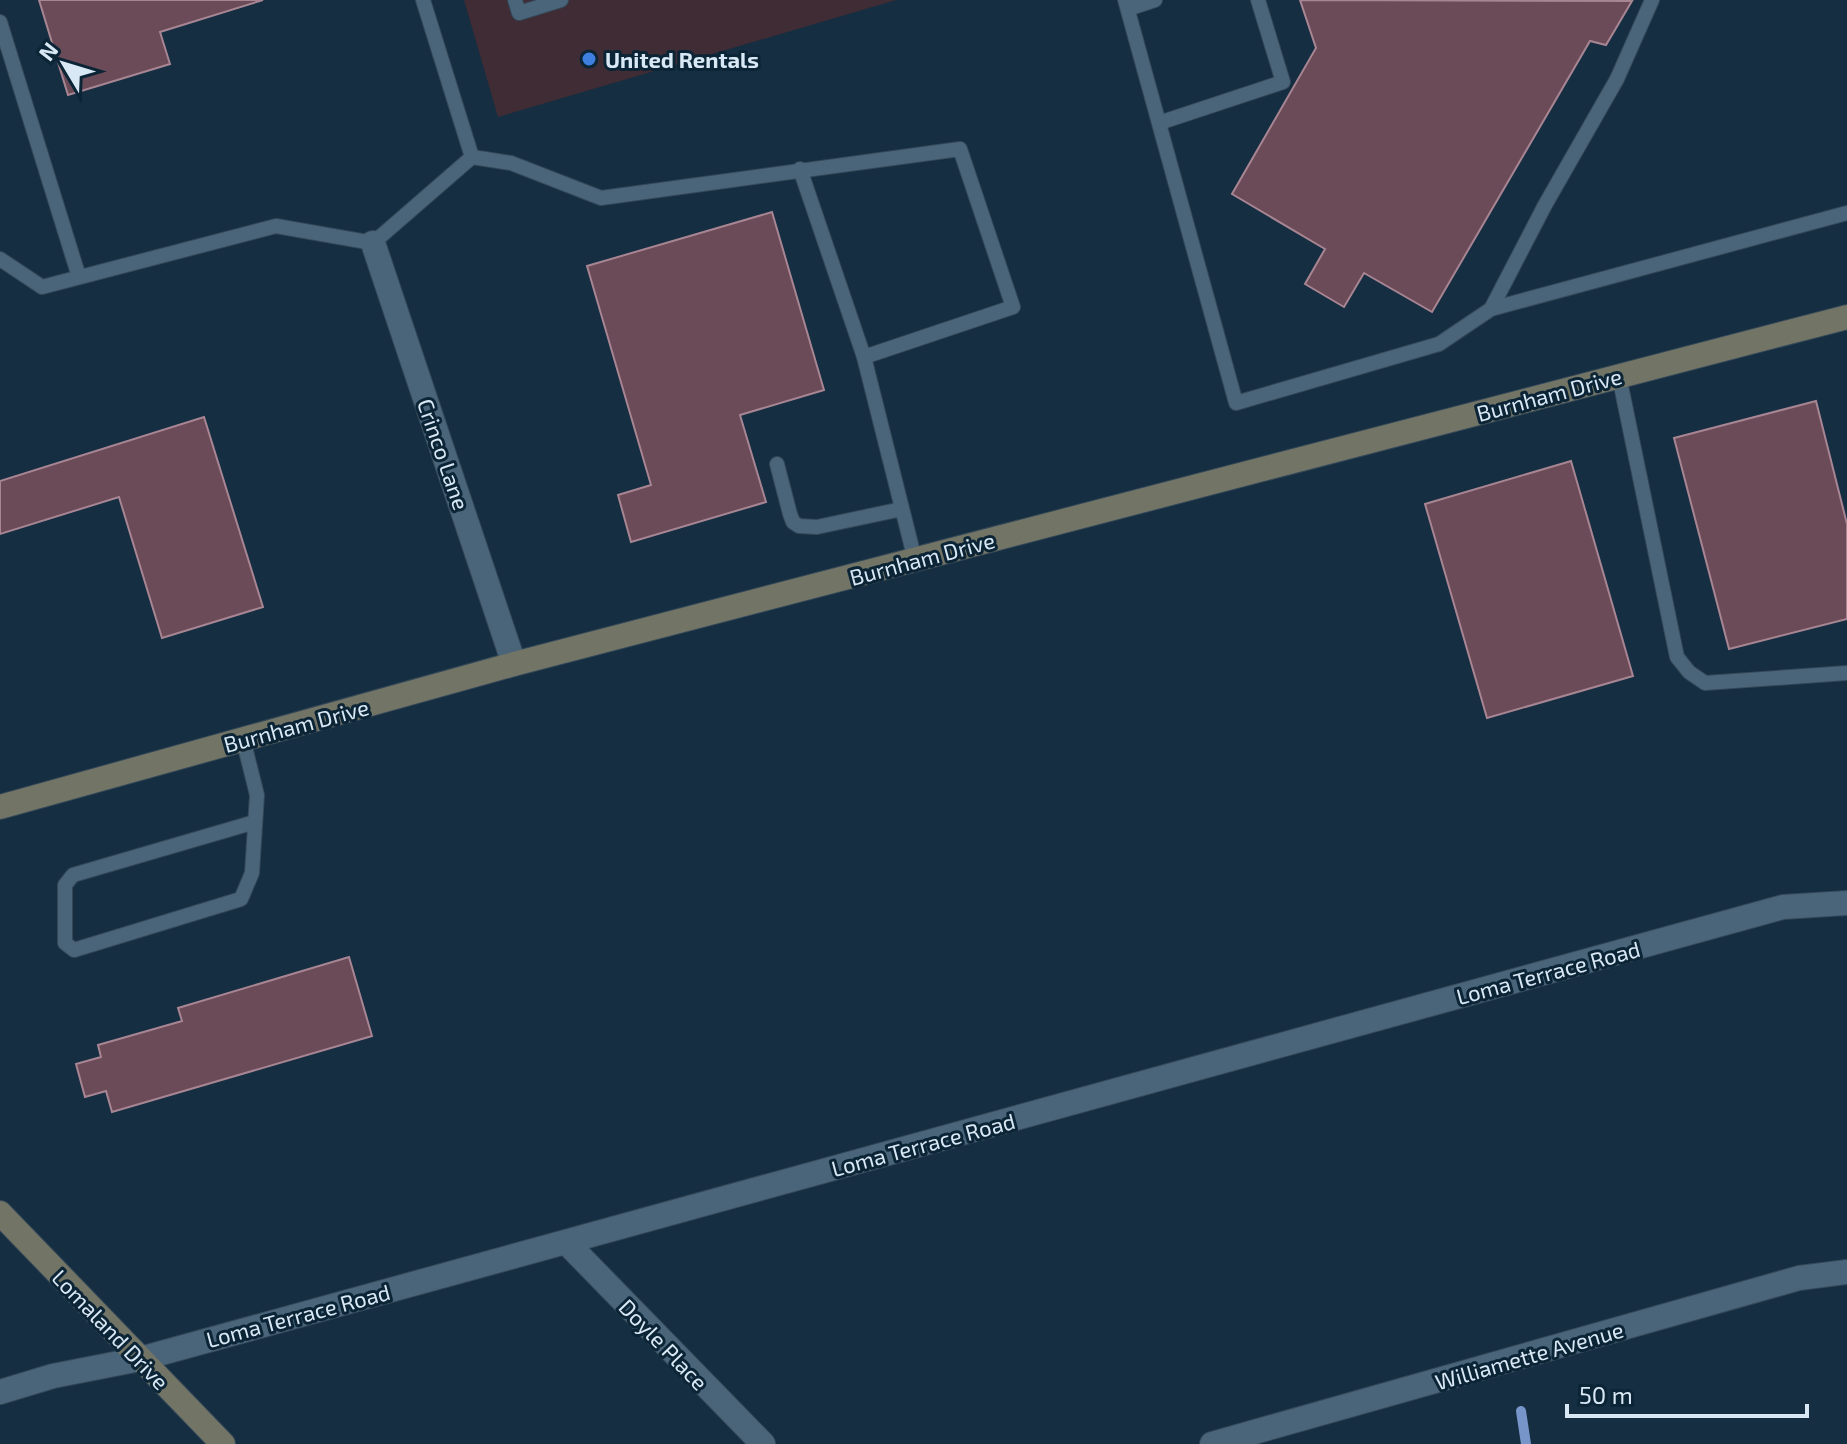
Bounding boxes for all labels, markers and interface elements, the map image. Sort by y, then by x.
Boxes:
north arrow [24,24,104,104]
text: N [32,37,63,65]
place label: United Rentals [605,46,759,72]
marker: United Rentals [580,50,598,68]
street label: Burnham Drive [1474,362,1624,426]
street label: Crinco Lane [413,395,475,513]
street label: Burnham Drive [847,526,997,590]
street label: Burnham Drive [221,693,371,757]
street label: Loma Terrace Road [1453,935,1643,1009]
street label: Loma Terrace Road [828,1107,1018,1181]
street label: Lomaland Drive [47,1264,175,1394]
street label: Loma Terrace Road [203,1278,393,1352]
street label: Doyle Place [614,1293,714,1395]
street label: Williamette Avenue [1432,1316,1626,1394]
scale bar [1567,1368,1807,1418]
text: 50 m [1579,1380,1633,1409]

